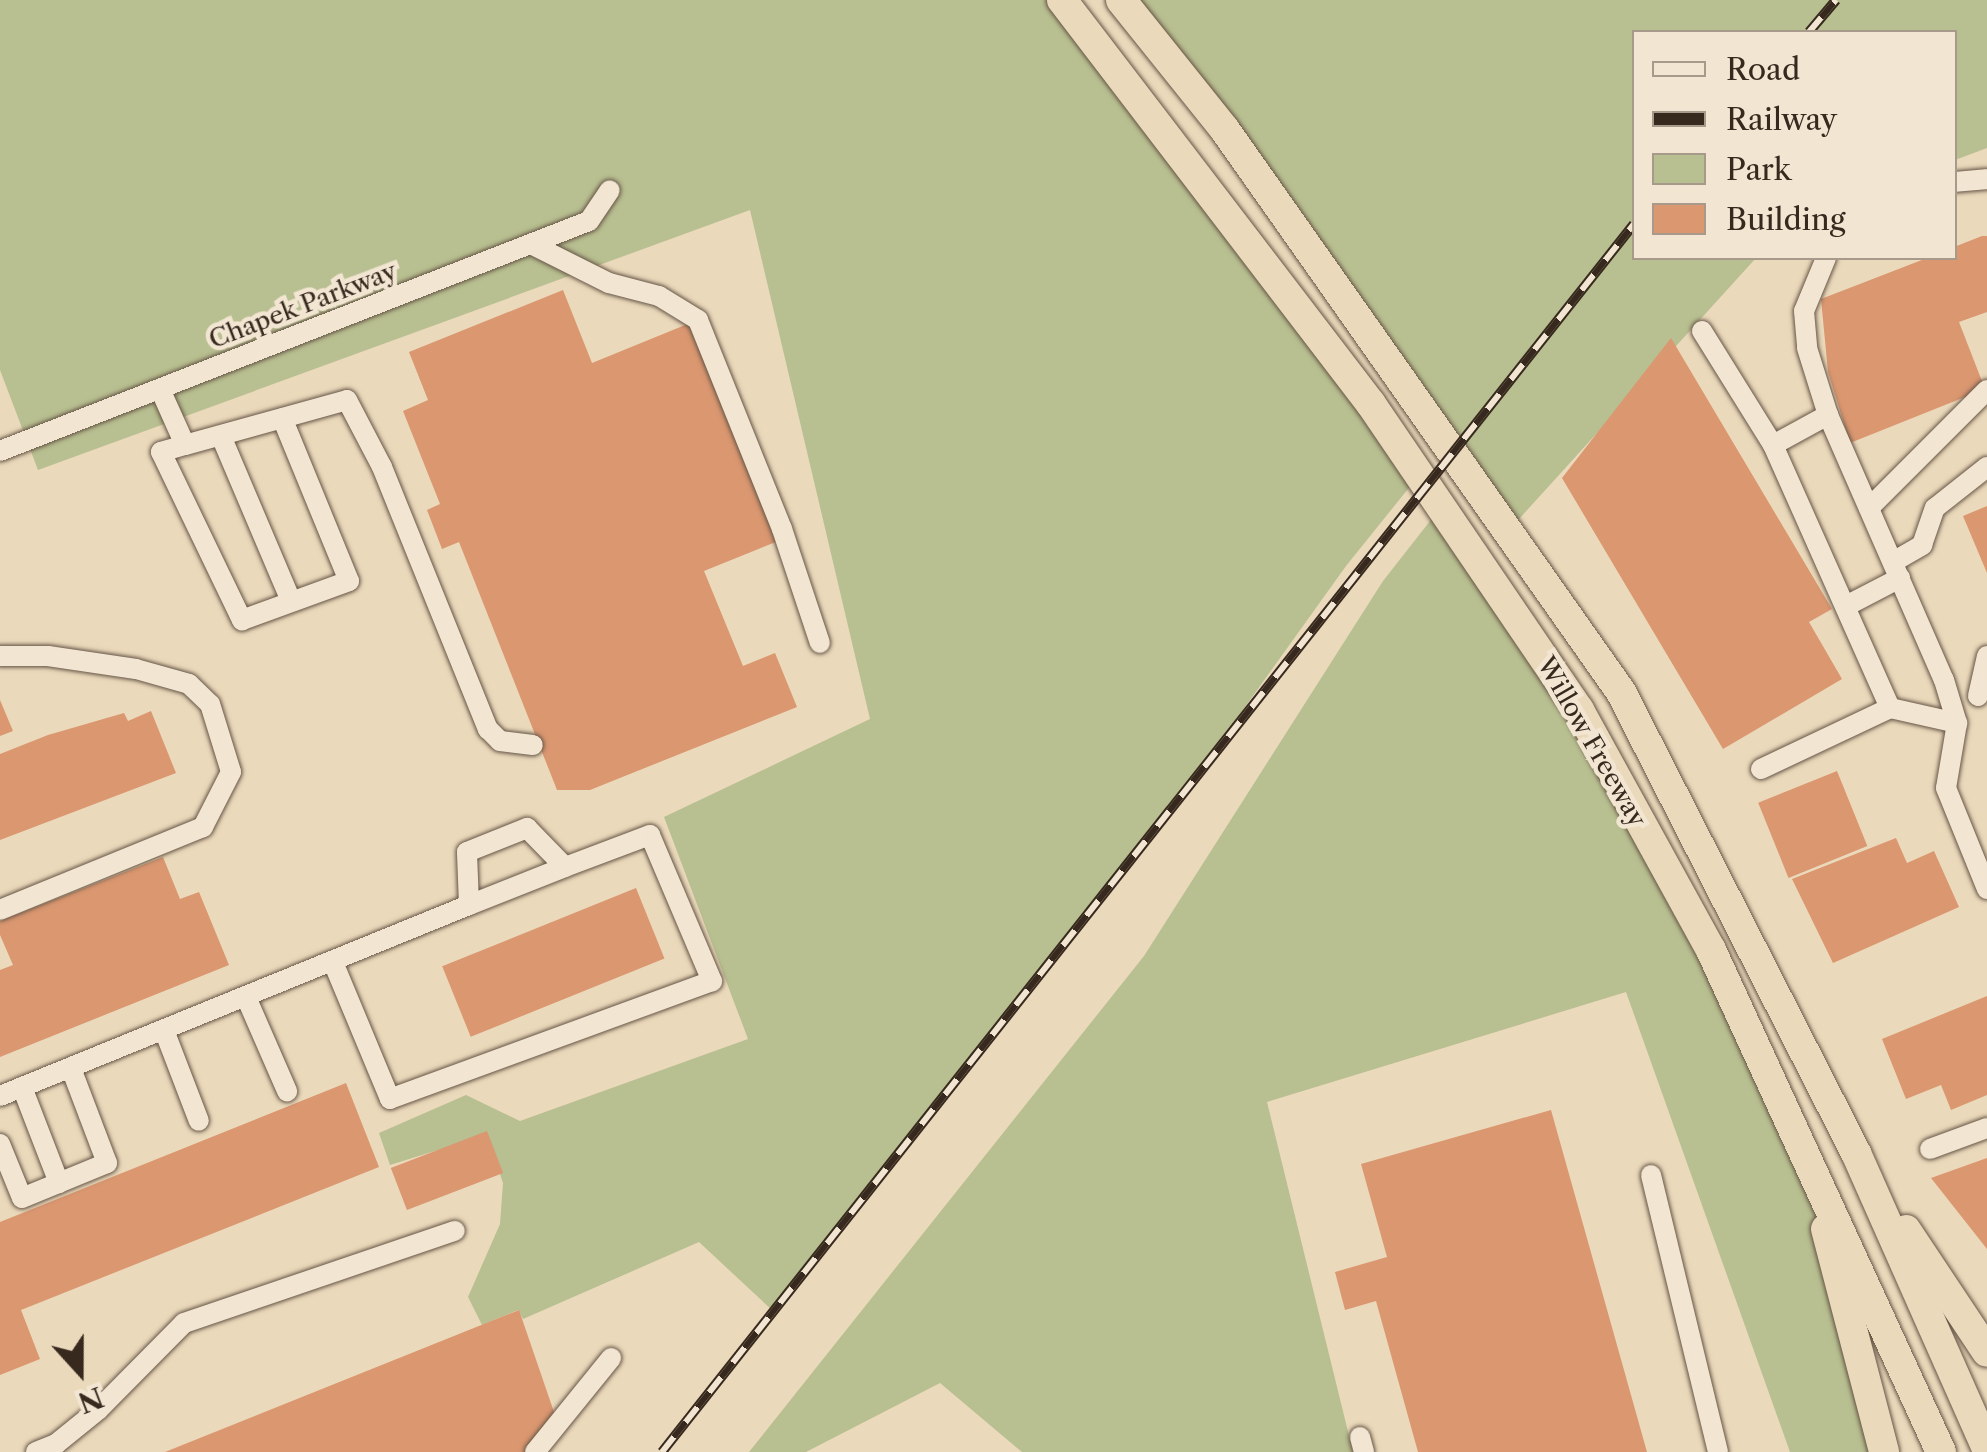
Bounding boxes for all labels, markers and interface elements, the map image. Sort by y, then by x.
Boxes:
legend [1632,30,1957,260]
text: Road [1726,51,1800,88]
text: Railway [1726,101,1837,138]
text: Park [1726,151,1791,188]
text: Building [1726,201,1846,238]
street label: Chapek Parkway [205,256,401,356]
street label: Willow Freeway [1530,651,1652,833]
north arrow [30,1322,130,1422]
text: N [73,1380,108,1420]

